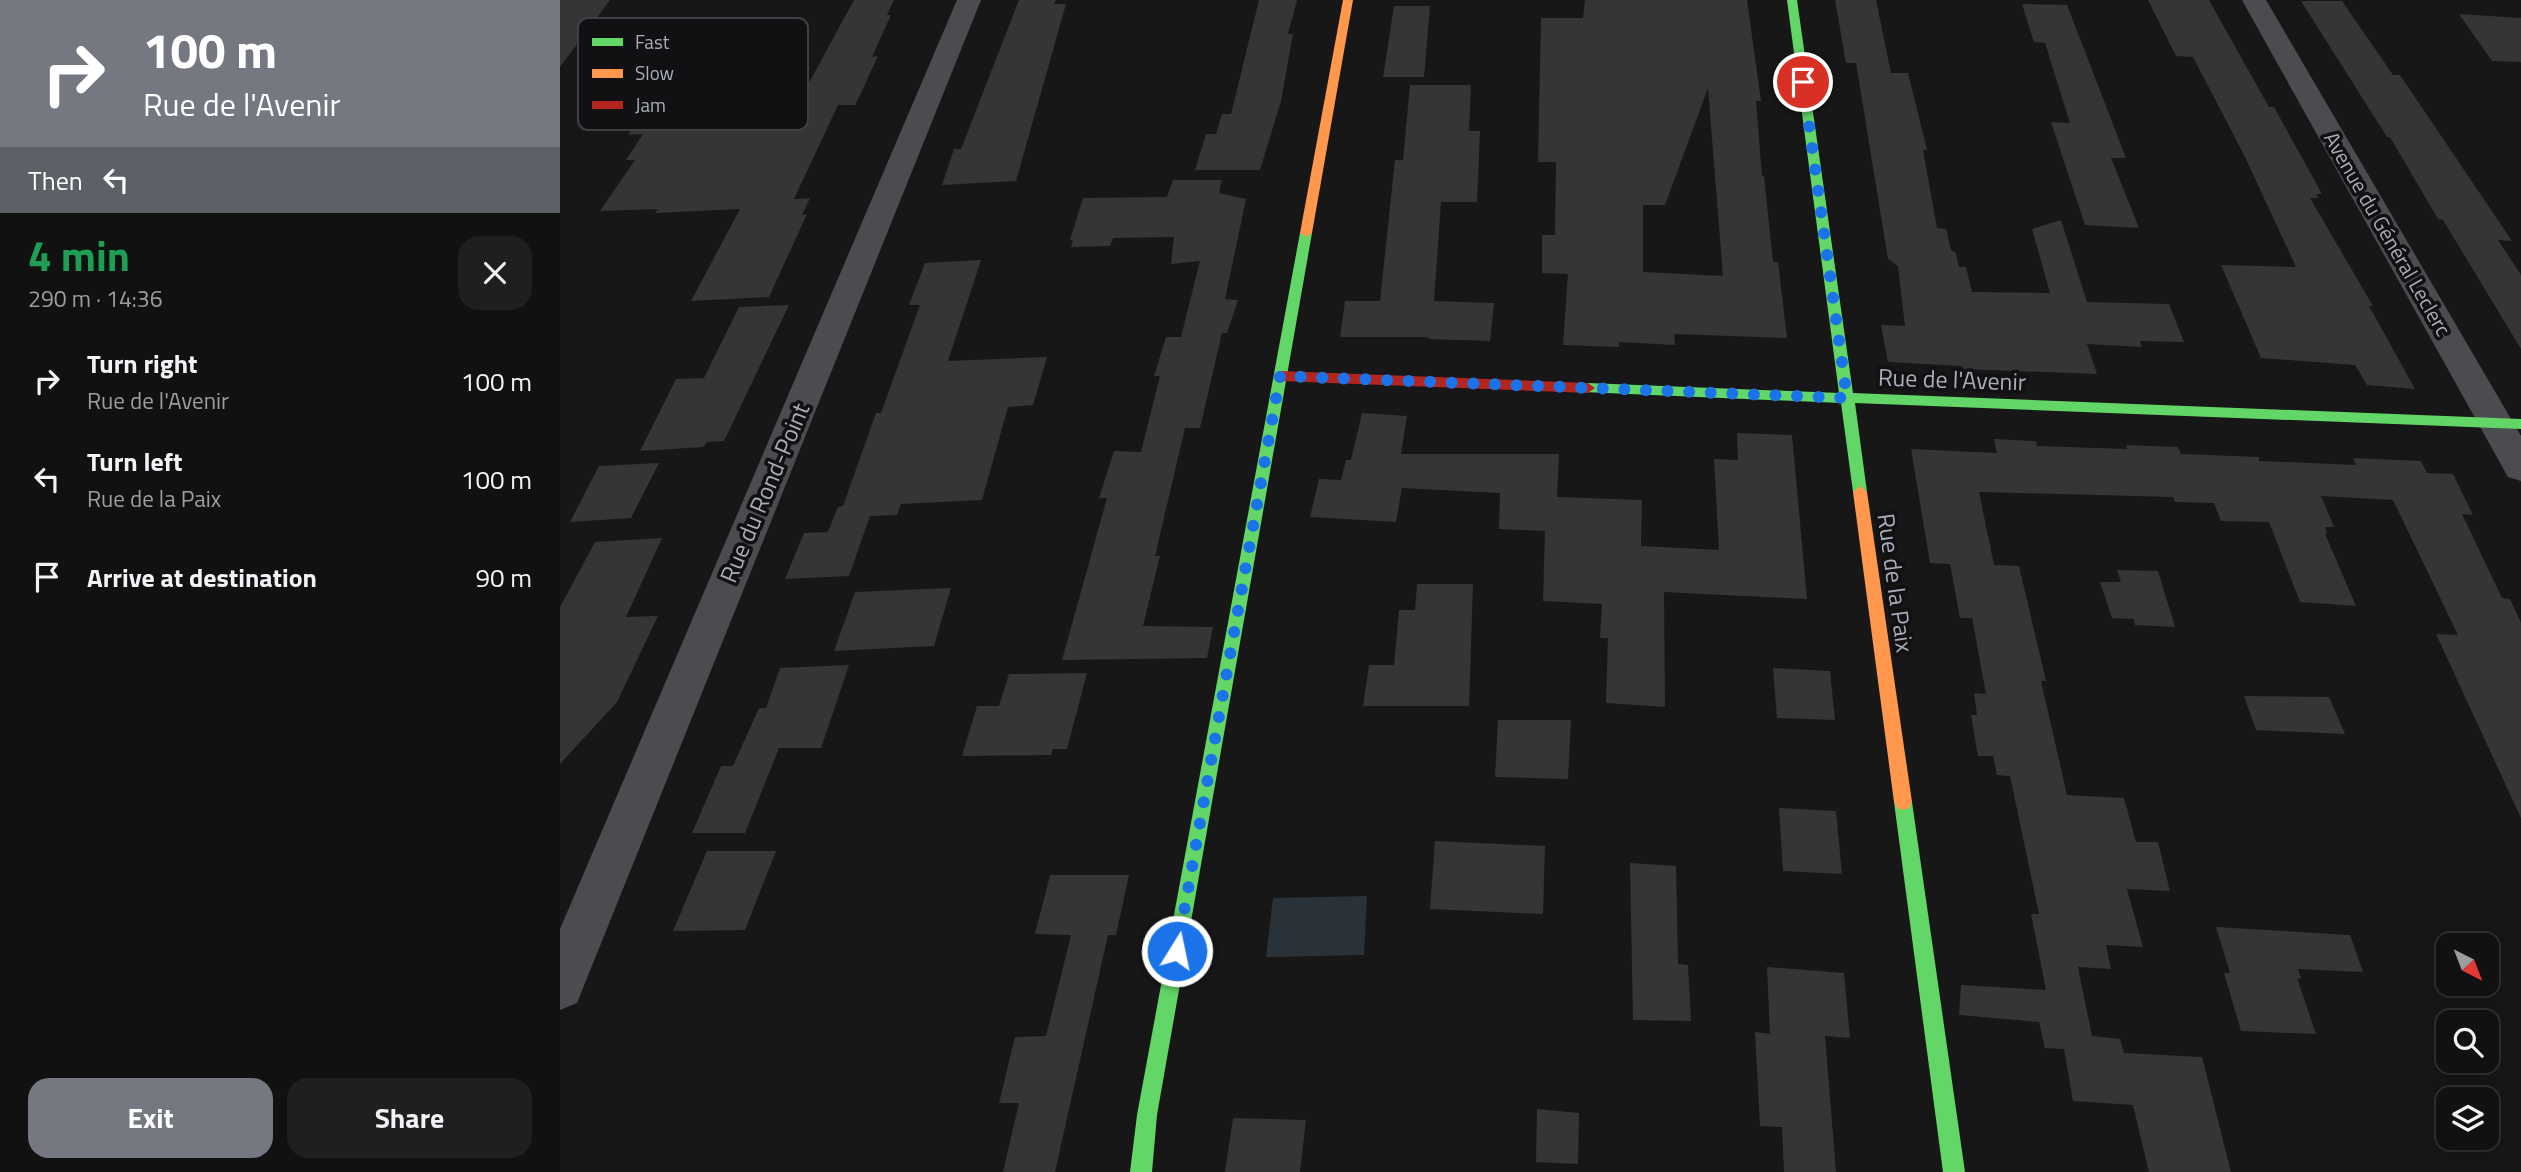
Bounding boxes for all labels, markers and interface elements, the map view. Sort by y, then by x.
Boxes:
text: 100 m [143,12,277,87]
legend [578,18,808,130]
text: Fast [635,27,670,56]
icon: right [28,28,119,119]
pin [1773,52,1833,112]
text: Slow [635,58,674,87]
icon: arrive [1784,63,1822,101]
text: Rue de l'Avenir [143,80,341,128]
text: Jam [635,90,666,119]
street label: Avenue du Général Leclerc [2316,125,2460,342]
text: Then [28,161,83,200]
icon: left [97,161,135,199]
text: 4 min [28,223,130,287]
button: close [458,236,532,310]
text: 290 m · 14:36 [28,281,163,316]
text: Turn right [87,344,198,383]
street label: Rue de l'Avenir [1877,358,2027,400]
icon: right [28,362,66,400]
text: 100 m [461,362,532,401]
text: Rue de l'Avenir [87,383,229,418]
street label: Rue du Rond-Point [710,397,818,588]
text: Turn left [87,442,182,481]
icon: left [28,460,66,498]
text: 100 m [461,460,532,499]
text: Rue de la Paix [87,481,221,516]
street label: Rue de la Paix [1868,511,1924,655]
icon: arrive [28,558,66,596]
text: Arrive at destination [87,558,317,597]
text: 90 m [475,558,532,597]
position arrow [1140,914,1214,988]
north arrow [2436,933,2499,996]
map controls [2436,933,2499,1150]
button: search [2436,1010,2499,1073]
button: Exit [28,1078,273,1158]
button: Share [287,1078,532,1158]
button: layers [2436,1087,2499,1150]

